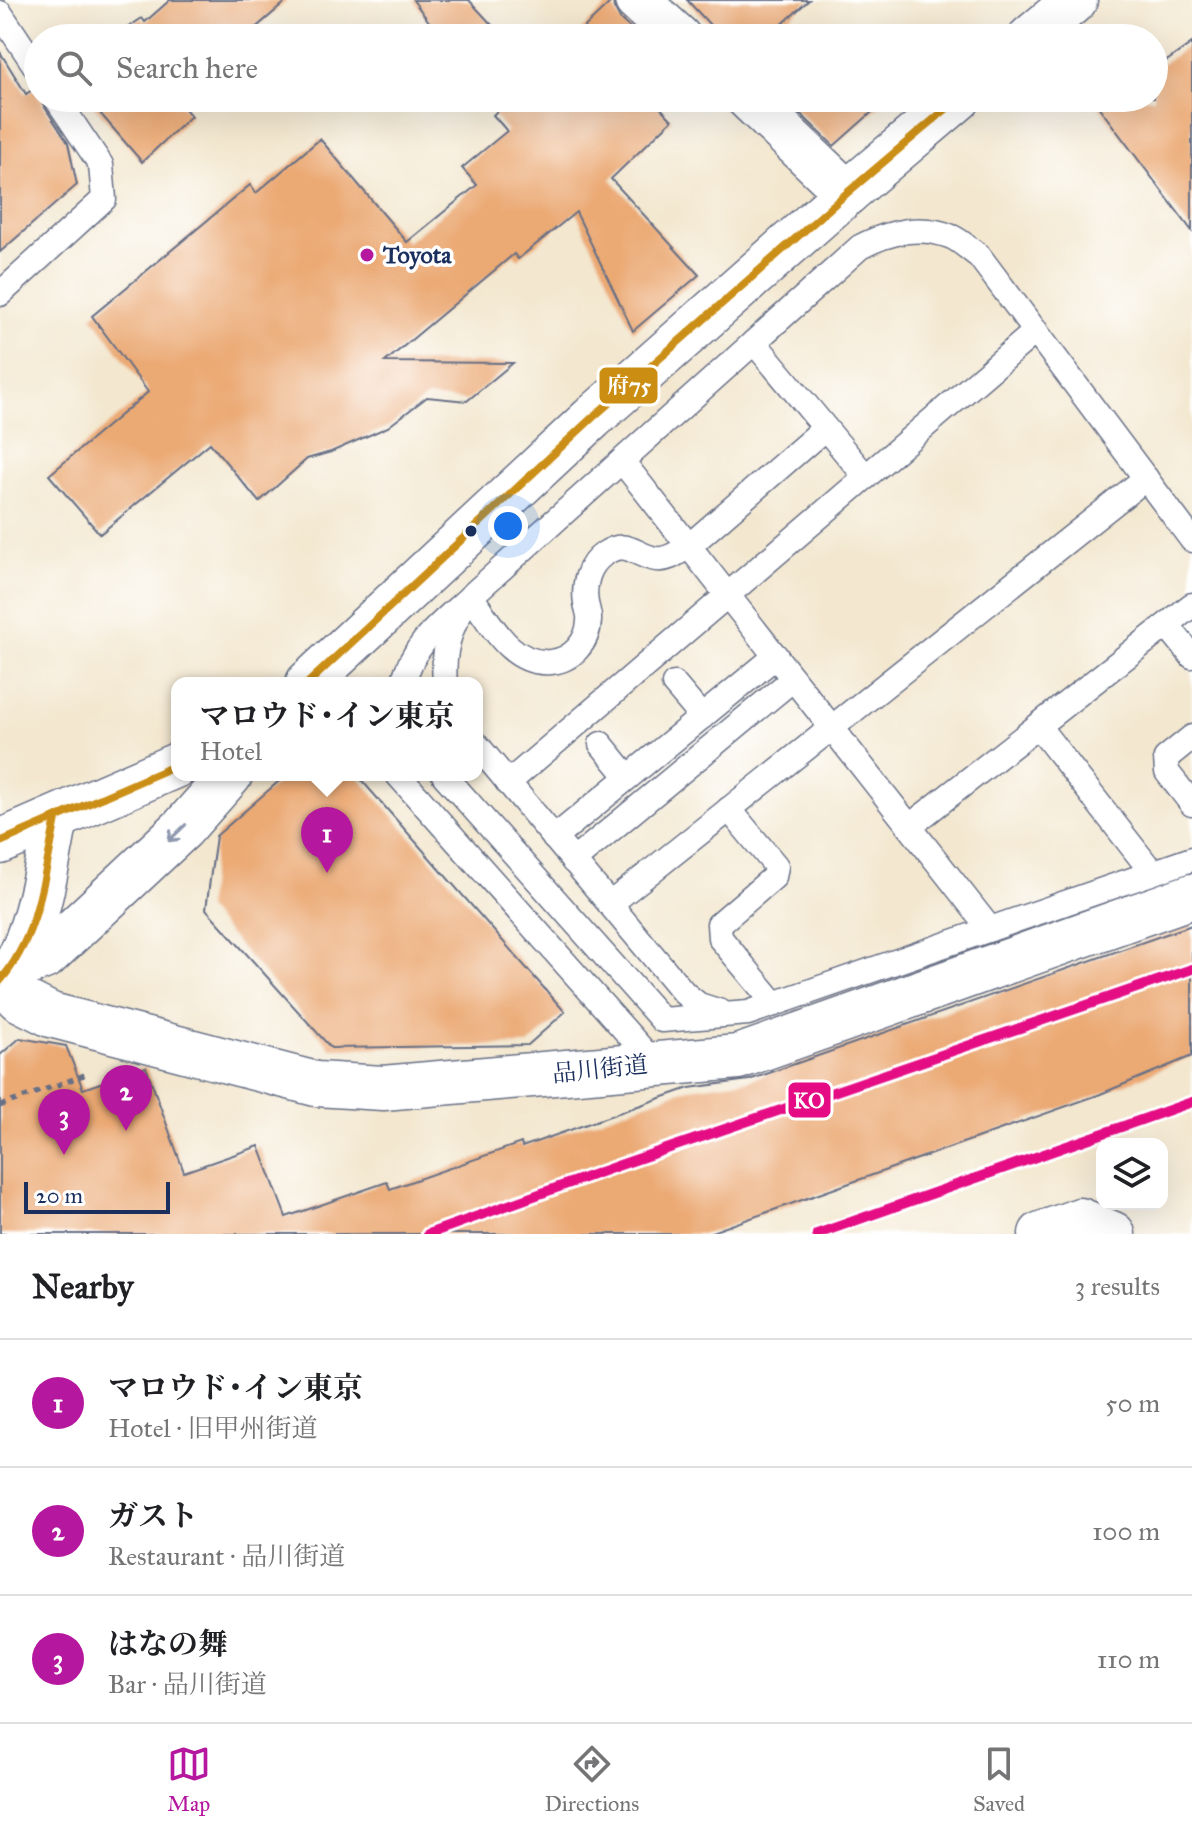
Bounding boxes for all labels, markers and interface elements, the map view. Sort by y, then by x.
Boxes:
search box [24,24,1168,112]
icon: search [52,46,96,90]
text: Search here [116,50,258,86]
place label: Toyota [382,240,452,270]
marker: Toyota [358,246,376,264]
line badge: 府75 [598,366,659,405]
text: 府75 [607,372,652,399]
your location [488,506,528,546]
unlabelled marker [463,523,479,539]
popup [171,677,483,781]
text: マロウド･イン東京 [200,698,455,734]
text: Hotel [200,735,262,767]
pin: 1 [301,807,353,873]
one-way arrow [168,823,187,842]
street label: 品川街道 [551,1049,649,1089]
pin: 2 [100,1065,152,1131]
line badge: KO [787,1081,832,1119]
text: KO [793,1087,825,1114]
pin: 3 [38,1089,90,1155]
map controls [1096,1138,1168,1210]
button: layers [1096,1138,1168,1210]
scale bar [24,1178,170,1214]
text: 20 m [36,1182,83,1209]
text: Nearby [32,1266,134,1307]
text: 3 results [1075,1270,1160,1302]
text: マロウド･イン東京 [108,1370,363,1406]
text: 1 [53,1387,63,1419]
text: 50 m [1105,1387,1160,1419]
text: Hotel · 旧甲州街道 [108,1412,317,1444]
text: ガスト [108,1498,198,1534]
text: 2 [52,1515,64,1547]
text: 100 m [1092,1515,1160,1547]
text: Restaurant · 品川街道 [108,1540,345,1572]
text: はなの舞 [108,1626,228,1662]
text: 3 [53,1643,63,1675]
text: 110 m [1097,1643,1160,1675]
text: Bar · 品川街道 [108,1668,267,1700]
tab: Map [167,1742,211,1817]
tab: Directions [544,1742,639,1817]
tab: Saved [973,1742,1025,1817]

